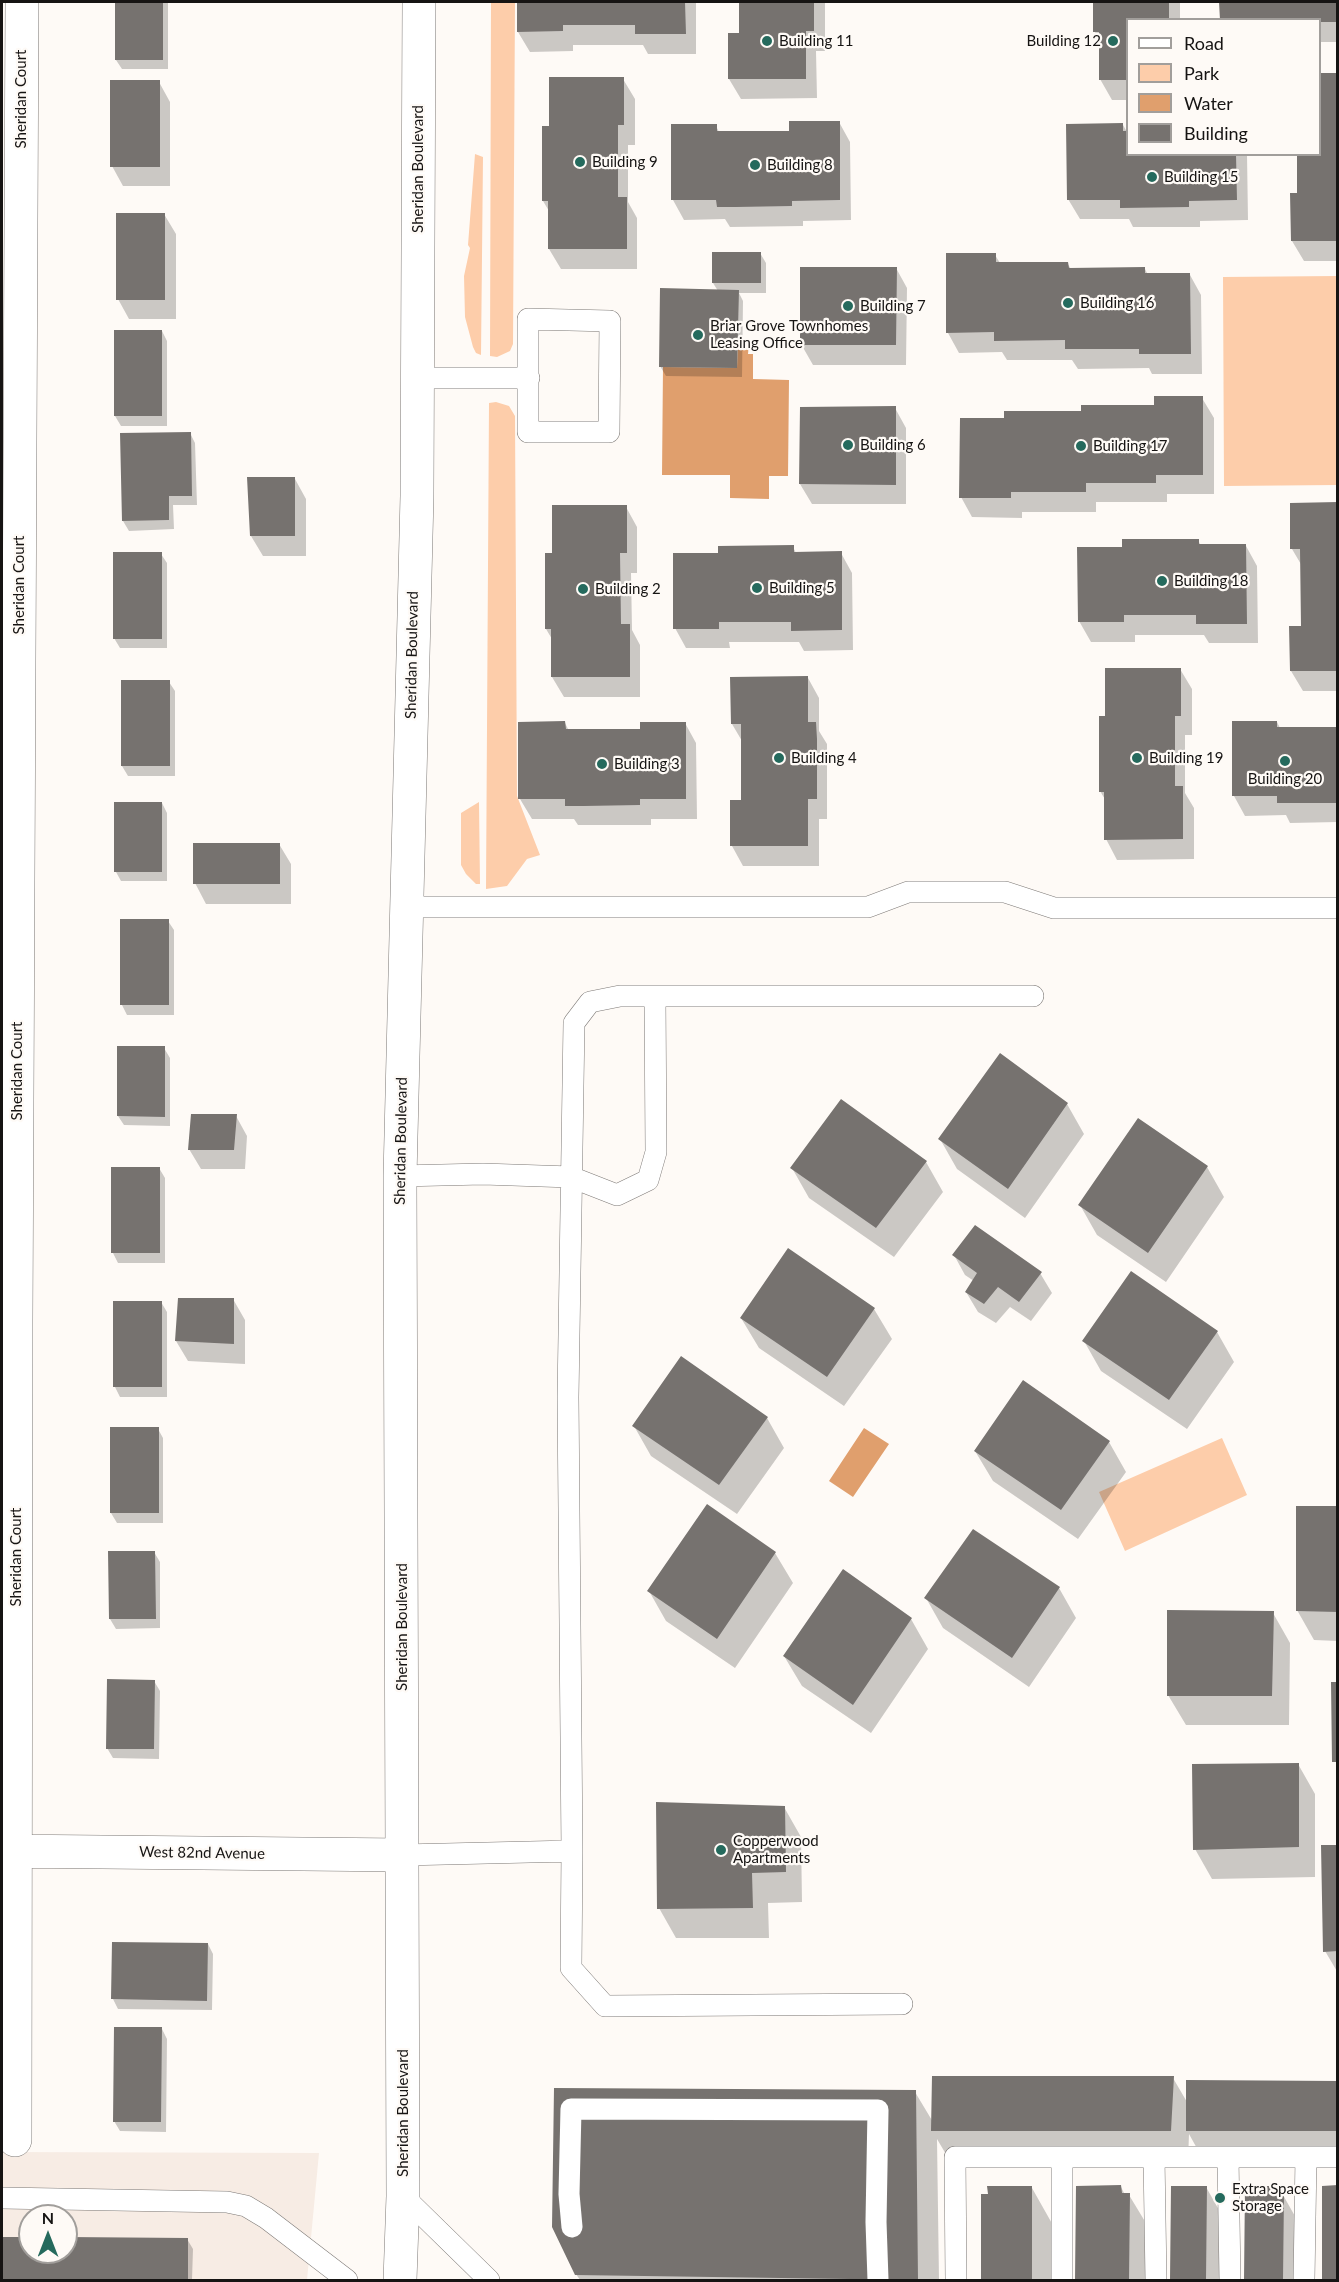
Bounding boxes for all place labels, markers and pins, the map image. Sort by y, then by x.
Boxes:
place label: Building 11 [779,32,853,50]
place label: Building 12 [1027,32,1101,50]
marker: Building 11 [760,34,774,48]
marker: Building 12 [1106,34,1120,48]
place label: Building 9 [592,153,658,171]
marker: Building 9 [573,155,587,169]
place label: Building 8 [767,156,833,174]
marker: Building 8 [748,158,762,172]
place label: Building 15 [1164,168,1238,186]
marker: Building 15 [1145,170,1159,184]
place label: Building 16 [1080,294,1154,312]
marker: Building 16 [1061,296,1075,310]
place label: Building 7 [860,297,926,315]
marker: Building 7 [841,299,855,313]
place label: Briar Grove Townhomes Leasing Office [710,317,868,352]
marker: Briar Grove Townhomes Leasing Office [691,328,705,342]
place label: Building 6 [860,436,926,454]
place label: Building 17 [1093,437,1167,455]
marker: Building 6 [841,438,855,452]
marker: Building 17 [1074,439,1088,453]
place label: Building 18 [1174,572,1248,590]
marker: Building 18 [1155,574,1169,588]
place label: Building 5 [769,579,835,597]
place label: Building 2 [595,580,661,598]
marker: Building 5 [750,581,764,595]
marker: Building 2 [576,582,590,596]
place label: Building 4 [791,749,857,767]
place label: Building 19 [1149,749,1223,767]
marker: Building 4 [772,751,786,765]
marker: Building 19 [1130,751,1144,765]
marker: Building 20 [1278,754,1292,768]
place label: Building 3 [614,755,680,773]
marker: Building 3 [595,757,609,771]
place label: Building 20 [1248,770,1322,788]
place label: Copperwood Apartments [733,1832,819,1867]
marker: Copperwood Apartments [714,1843,728,1857]
place label: Extra Space Storage [1232,2180,1309,2215]
marker: Extra Space Storage [1213,2191,1227,2205]

